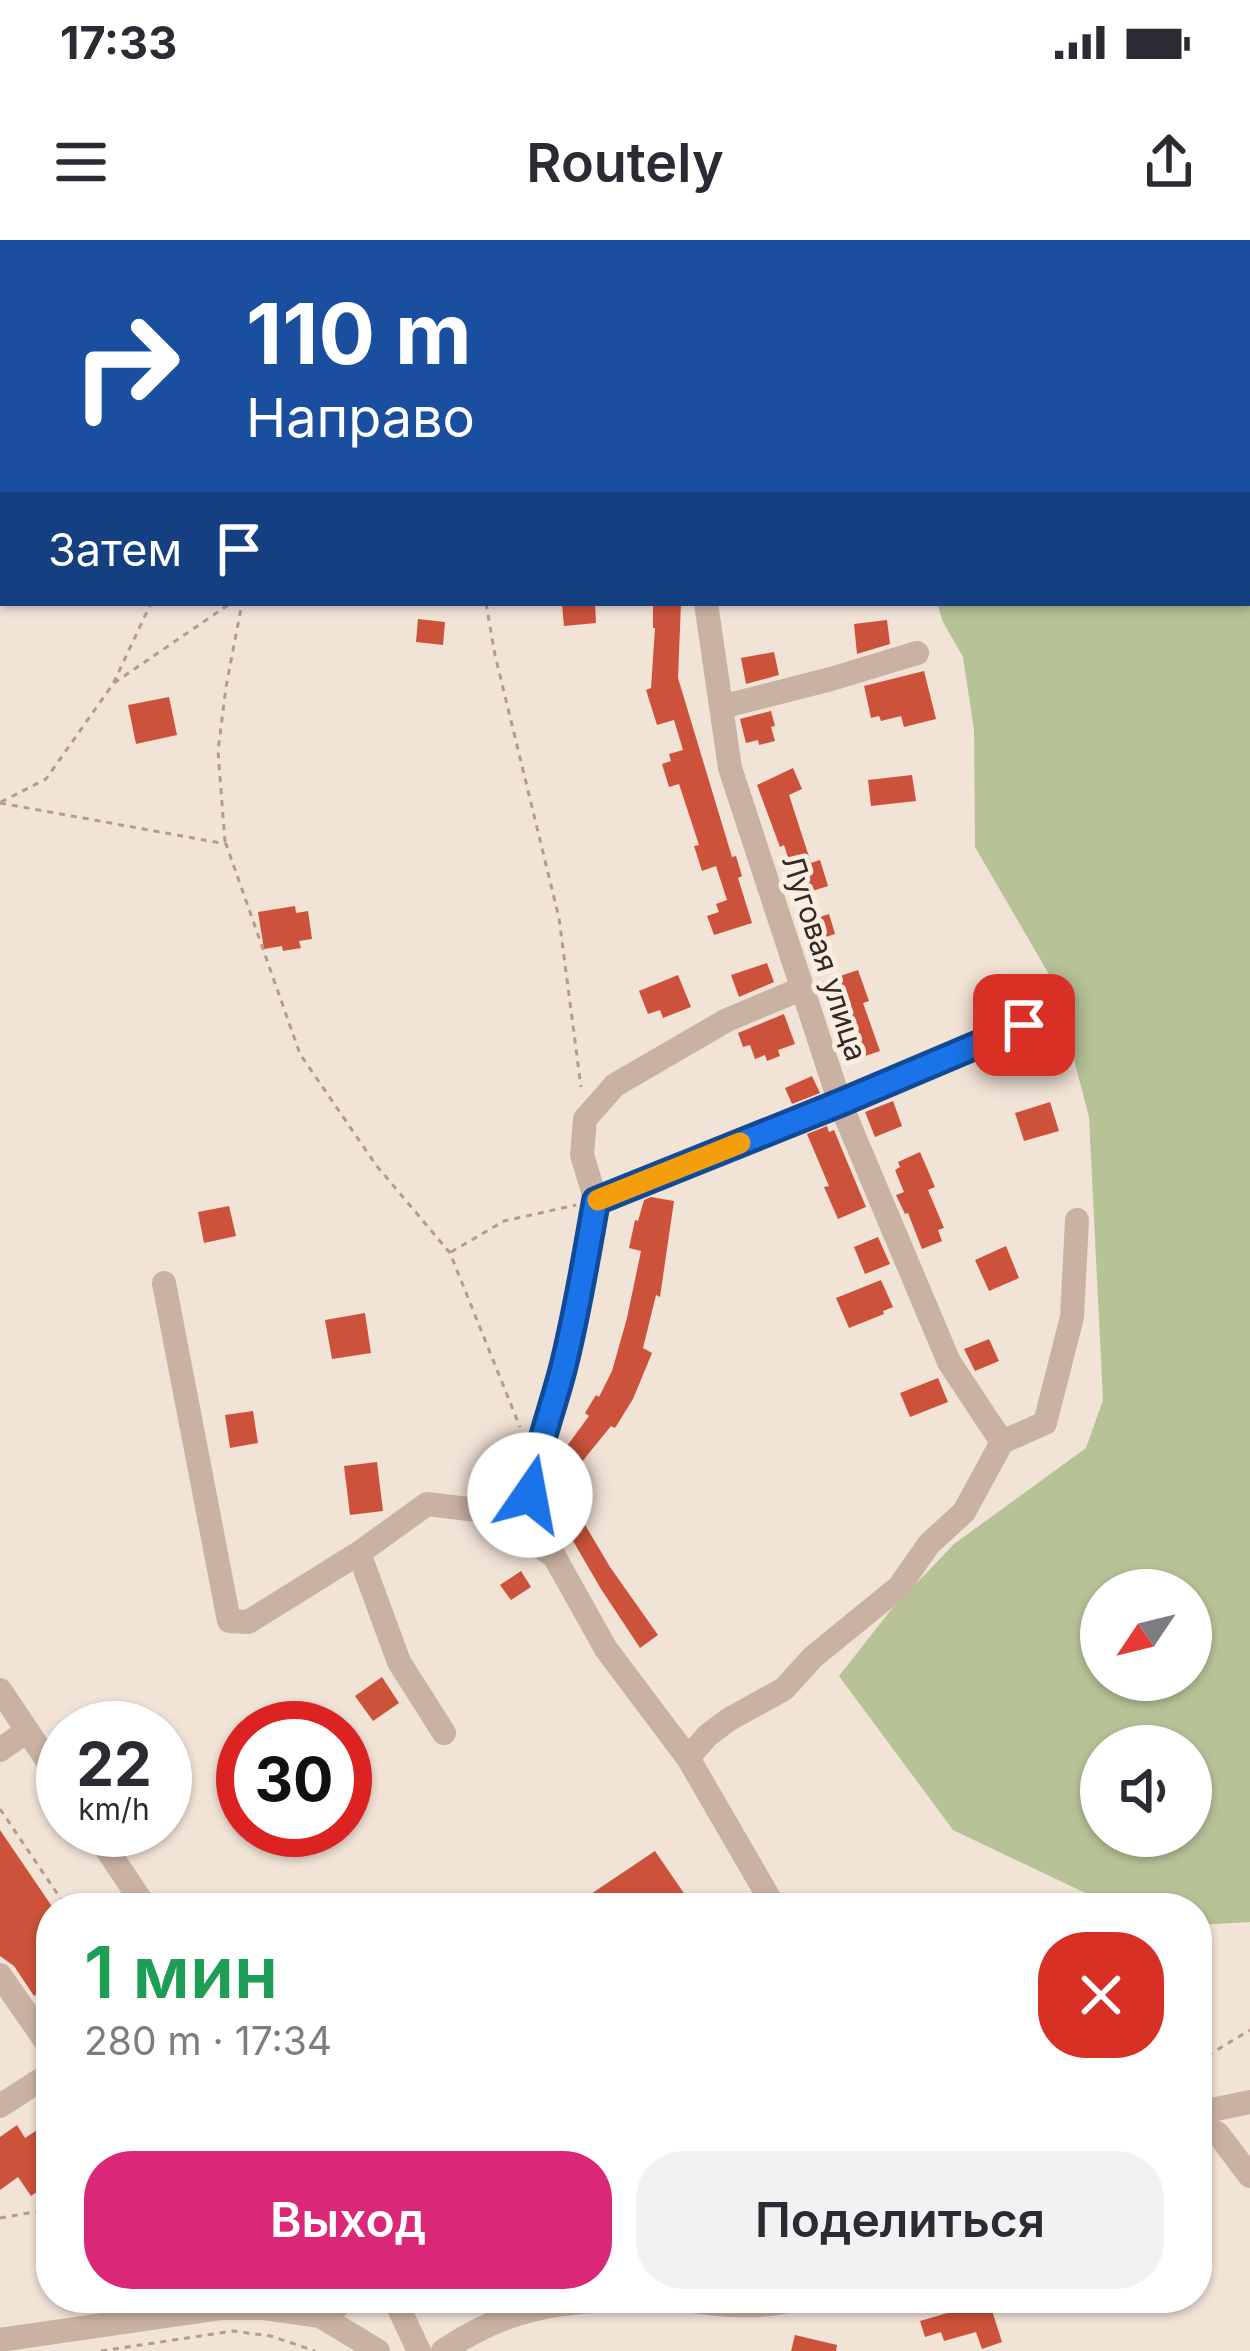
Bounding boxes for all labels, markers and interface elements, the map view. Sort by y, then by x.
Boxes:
text: 17:33 [60,15,177,70]
icon: menu [48,129,114,195]
icon: share [1136,129,1202,195]
text: Routely [526,130,724,195]
text: 110 m [246,283,472,384]
icon: right [48,288,204,444]
text: Направо [246,385,475,450]
icon: arrive [206,516,272,582]
text: Затем [48,522,182,577]
street label: Луговая улица [775,850,875,1065]
pin [973,974,1075,1076]
icon: arrive [991,992,1057,1058]
position arrow [467,1432,593,1558]
north arrow [1080,1569,1212,1701]
map controls [1080,1569,1212,1857]
speed limit sign: 30 [216,1701,372,1857]
button: sound [1080,1725,1212,1857]
text: 22 [76,1728,152,1800]
text: km/h [78,1791,150,1827]
text: 1 мин [84,1928,278,2015]
button: close [1038,1932,1164,2058]
text: 280 m · 17:34 [84,2017,332,2064]
button: Выход [84,2151,612,2289]
button: Поделиться [636,2151,1164,2289]

